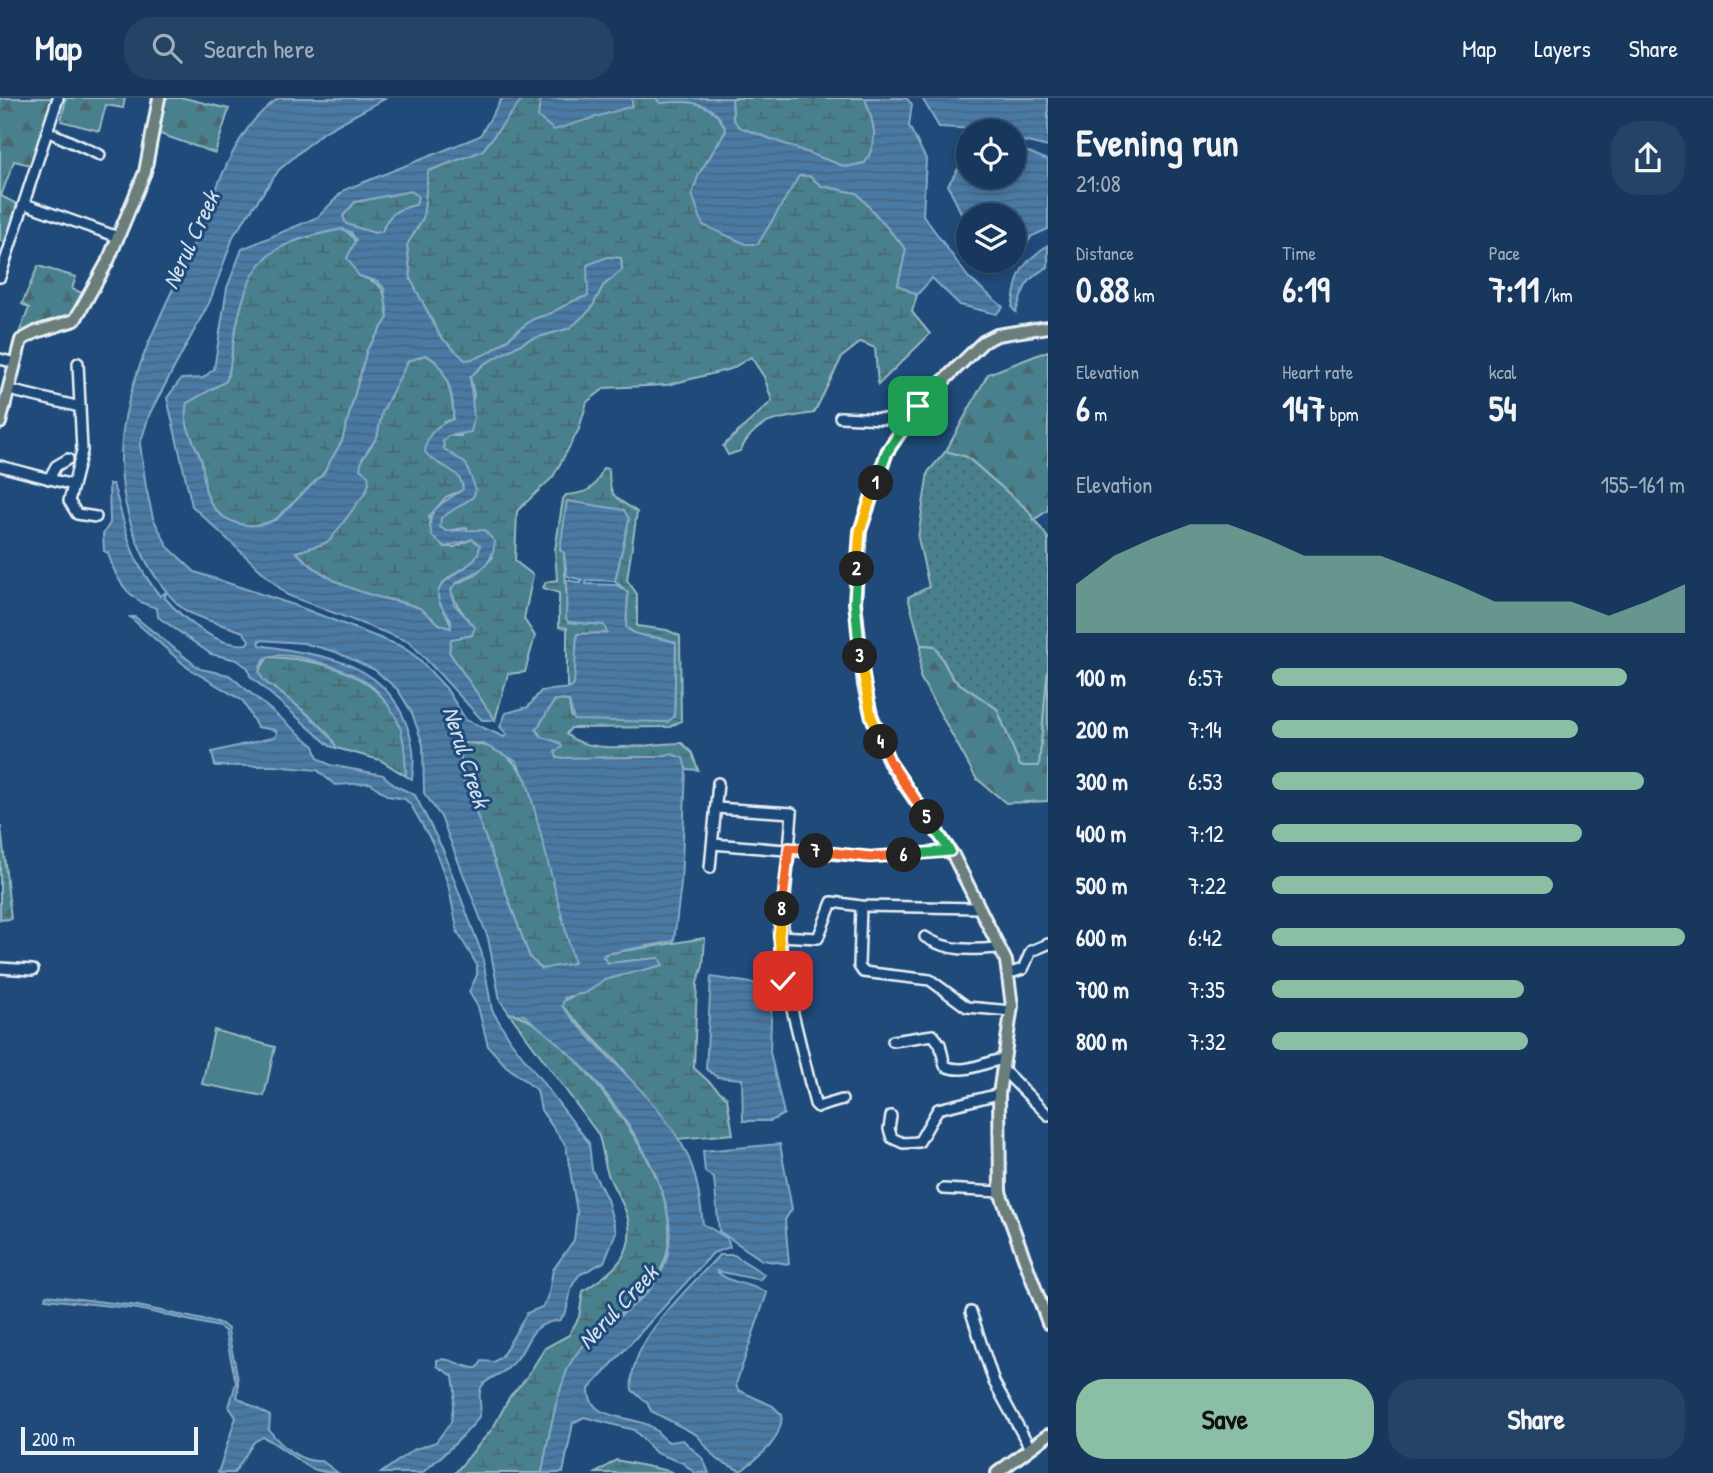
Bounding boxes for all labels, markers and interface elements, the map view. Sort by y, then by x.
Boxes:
search box [124,17,614,80]
text: Map [35,26,82,70]
icon: search [148,29,186,67]
text: Search here [204,31,315,66]
text: Map [1462,32,1496,64]
text: Layers [1534,32,1591,64]
text: Share [1629,32,1678,64]
text: Evening run [1076,116,1239,168]
map controls [956,119,1026,273]
button: locate [956,119,1026,189]
button: share [1611,121,1685,195]
text: 21:08 [1076,168,1121,199]
water label: Nerul Creek [154,184,228,294]
button: layers [956,203,1026,273]
text: Distance [1076,240,1134,266]
text: Time [1282,240,1316,266]
text: Pace [1489,240,1520,266]
text: 0.88 [1076,266,1129,313]
text: 6:19 [1282,266,1330,313]
text: 7:11 [1489,266,1540,313]
text: km [1129,282,1155,308]
text: /km [1540,282,1573,308]
text: Elevation [1076,359,1139,385]
text: Heart rate [1282,359,1353,385]
text: kcal [1489,359,1516,385]
pin [888,376,948,436]
text: 6 [1076,385,1090,432]
text: 147 [1282,385,1325,432]
text: 54 [1489,385,1517,432]
icon: arrive [899,387,937,425]
text: m [1090,401,1107,427]
text: bpm [1325,401,1359,427]
pin: 1 [858,466,894,500]
text: 1 [872,469,879,495]
text: Elevation [1076,469,1152,500]
text: 155–161 m [1601,469,1685,500]
pin: 2 [840,552,874,587]
text: 2 [852,555,861,581]
pin: 3 [842,638,878,674]
text: 3 [855,642,864,668]
text: 100 m [1076,662,1126,693]
text: 6:57 [1188,662,1224,693]
water label: Nerul Creek [436,702,499,813]
text: 200 m [1076,714,1128,745]
text: 7:14 [1188,714,1222,745]
pin: 4 [864,724,898,760]
text: 4 [877,728,884,754]
text: 300 m [1076,766,1128,797]
text: 6:53 [1188,766,1223,797]
pin: 5 [909,800,944,834]
text: 5 [922,803,931,829]
text: 400 m [1076,818,1126,849]
text: 7:12 [1188,818,1224,849]
pin: 7 [798,834,834,868]
text: 7 [811,837,820,863]
pin: 6 [886,838,922,872]
text: 6 [900,841,907,867]
text: 500 m [1076,870,1127,901]
text: 7:22 [1188,870,1226,901]
pin: 8 [764,892,800,926]
text: 8 [777,895,786,921]
text: 600 m [1076,922,1127,953]
text: 6:42 [1188,922,1222,953]
pin [753,951,813,1011]
icon: check [764,962,802,1000]
text: 700 m [1076,974,1129,1005]
text: 7:35 [1188,974,1225,1005]
text: 800 m [1076,1026,1128,1057]
text: 7:32 [1188,1026,1226,1057]
water label: Nerul Creek [570,1256,666,1355]
button: Save [1076,1379,1374,1459]
button: Share [1388,1379,1685,1459]
scale bar [21,1424,198,1456]
text: 200 m [32,1426,75,1452]

